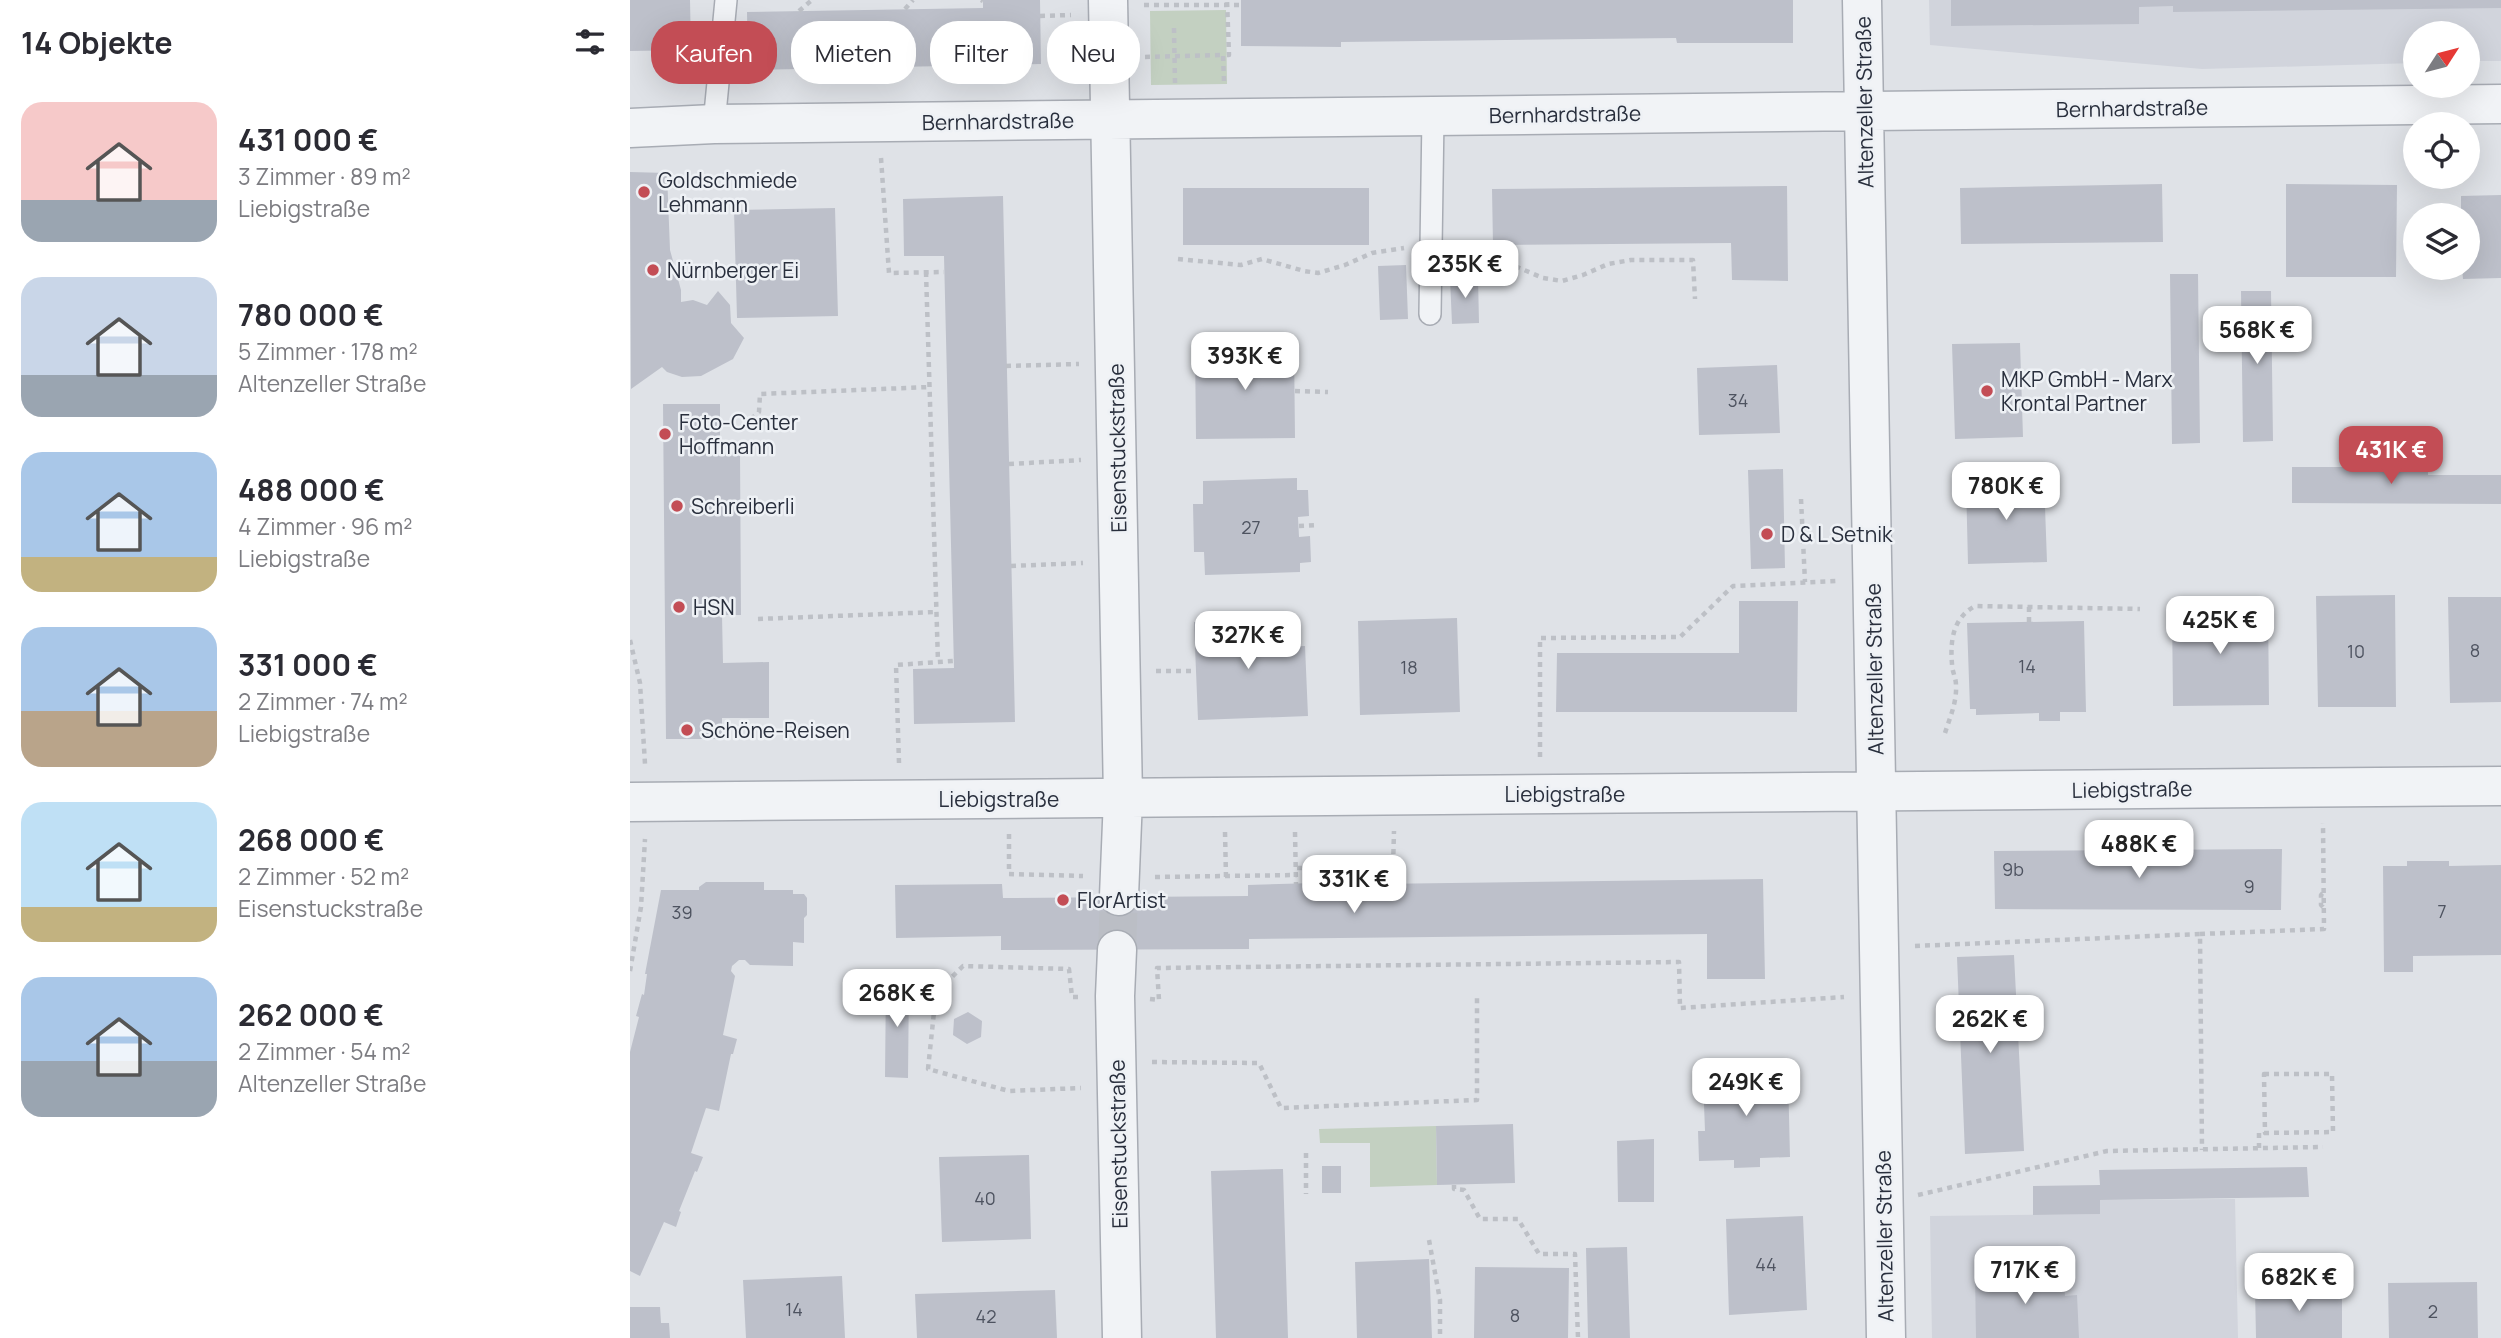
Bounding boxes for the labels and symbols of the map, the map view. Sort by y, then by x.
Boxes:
street label: Altenzeller Straße [1849,16,1879,188]
north arrow [2403,21,2480,98]
street label: Bernhardstraße [2056,93,2208,123]
street label: Bernhardstraße [1489,99,1641,129]
street label: Bernhardstraße [922,106,1074,136]
place label: Goldschmiede Lehmann [658,166,797,218]
marker: Goldschmiede Lehmann [636,184,652,200]
pin: 235K € [1408,240,1522,300]
place label: Nürnberger Ei [667,256,799,284]
marker: Nürnberger Ei [645,262,661,278]
pin: 568K € [2200,306,2314,366]
pin: 393K € [1188,332,1302,392]
street label: Eisenstuckstraße [1102,363,1132,533]
place label: MKP GmbH - Marx Krontal Partner [2001,365,2173,417]
marker: MKP GmbH - Marx Krontal Partner [1979,383,1995,399]
house number: 34 [1728,388,1748,412]
place label: Foto-Center Hoffmann [679,408,799,460]
marker: Foto-Center Hoffmann [657,426,673,442]
pin: 431K € [2334,426,2448,486]
pin: 780K € [1949,462,2063,522]
place label: Schreiberli [691,492,795,520]
marker: Schreiberli [669,498,685,514]
house number: 27 [1241,515,1261,539]
place label: D & L Setnik [1781,520,1893,548]
marker: D & L Setnik [1759,526,1775,542]
street label: Altenzeller Straße [1859,583,1889,755]
place label: HSN [693,593,735,621]
pin: 425K € [2163,596,2277,656]
marker: HSN [671,599,687,615]
pin: 327K € [1191,612,1305,671]
house number: 8 [2470,638,2480,662]
house number: 10 [2347,639,2365,663]
house number: 14 [2018,654,2036,678]
house number: 18 [1400,655,1418,679]
place label: Schöne-Reisen [701,716,850,744]
marker: Schöne-Reisen [679,722,695,738]
street label: Liebigstraße [2071,774,2193,804]
street label: Liebigstraße [1505,780,1625,808]
street label: Liebigstraße [939,785,1059,813]
pin: 488K € [2082,820,2196,880]
pin: 331K € [1297,856,1411,915]
house number: 9b [2002,857,2024,881]
house number: 9 [2243,874,2255,898]
place label: FlorArtist [1077,886,1166,914]
marker: FlorArtist [1055,892,1071,908]
house number: 7 [2437,899,2447,923]
house number: 39 [671,900,693,924]
pin: 268K € [840,970,954,1029]
pin: 262K € [1933,996,2047,1055]
pin: 249K € [1689,1058,1803,1118]
street label: Eisenstuckstraße [1103,1059,1133,1229]
street label: Altenzeller Straße [1869,1150,1899,1322]
house number: 40 [974,1186,996,1210]
pin: 717K € [1968,1246,2082,1306]
house number: 44 [1755,1252,1777,1276]
pin: 682K € [2242,1254,2356,1313]
house number: 14 [785,1297,803,1321]
house number: 2 [2428,1299,2438,1323]
house number: 8 [1510,1303,1520,1327]
house number: 42 [976,1304,996,1328]

